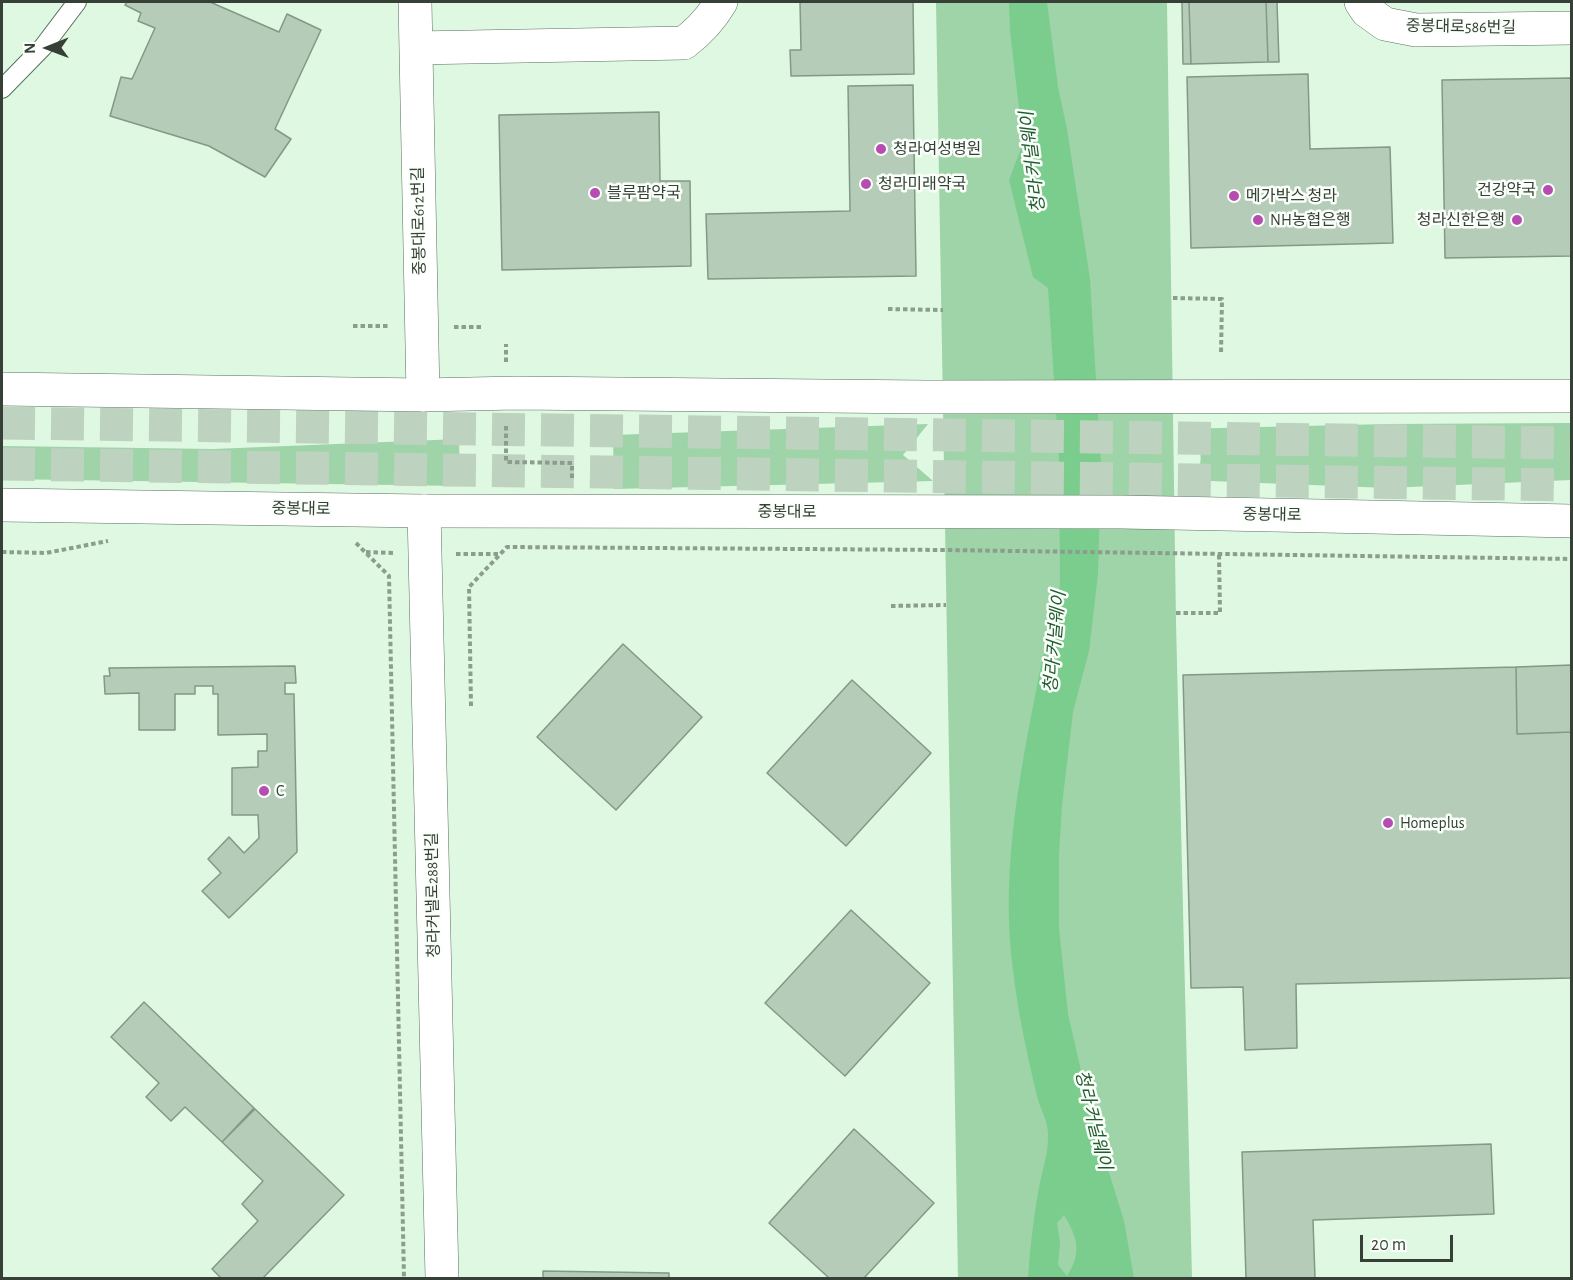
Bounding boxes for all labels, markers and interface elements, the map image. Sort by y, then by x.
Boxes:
street label: 중봉대로586번길 [1406,16,1516,38]
north arrow [18,18,78,78]
text: N [22,43,38,54]
water label: 청라 커널웨이 [1016,110,1050,214]
place label: 청라여성병원 [893,139,981,159]
marker: 청라여성병원 [874,142,888,156]
street label: 중봉대로612번길 [408,167,430,275]
place label: 청라미래약국 [878,174,966,194]
marker: 청라미래약국 [859,177,873,191]
place label: 건강약국 [1477,180,1536,200]
place label: 블루팜약국 [607,183,681,203]
marker: 건강약국 [1541,183,1555,197]
marker: 블루팜약국 [588,186,602,200]
place label: 메가박스 청라 [1246,186,1337,206]
marker: 메가박스 청라 [1227,189,1241,203]
place label: NH농협은행 [1270,210,1351,230]
place label: 청라신한은행 [1417,210,1505,230]
marker: NH농협은행 [1251,213,1265,227]
marker: 청라신한은행 [1510,213,1524,227]
street label: 중봉대로 [271,499,331,519]
street label: 중봉대로 [758,502,816,522]
street label: 중봉대로 [1242,505,1302,525]
water label: 청라 커널웨이 [1040,590,1070,694]
place label: C [276,781,284,801]
marker: C [257,784,271,798]
place label: Homeplus [1400,813,1465,833]
marker: Homeplus [1381,816,1395,830]
street label: 청라커낼로288번길 [422,832,444,958]
water label: 청라 커널웨이 [1070,1068,1116,1172]
scale bar [1363,1223,1456,1261]
text: 20 m [1371,1236,1406,1254]

